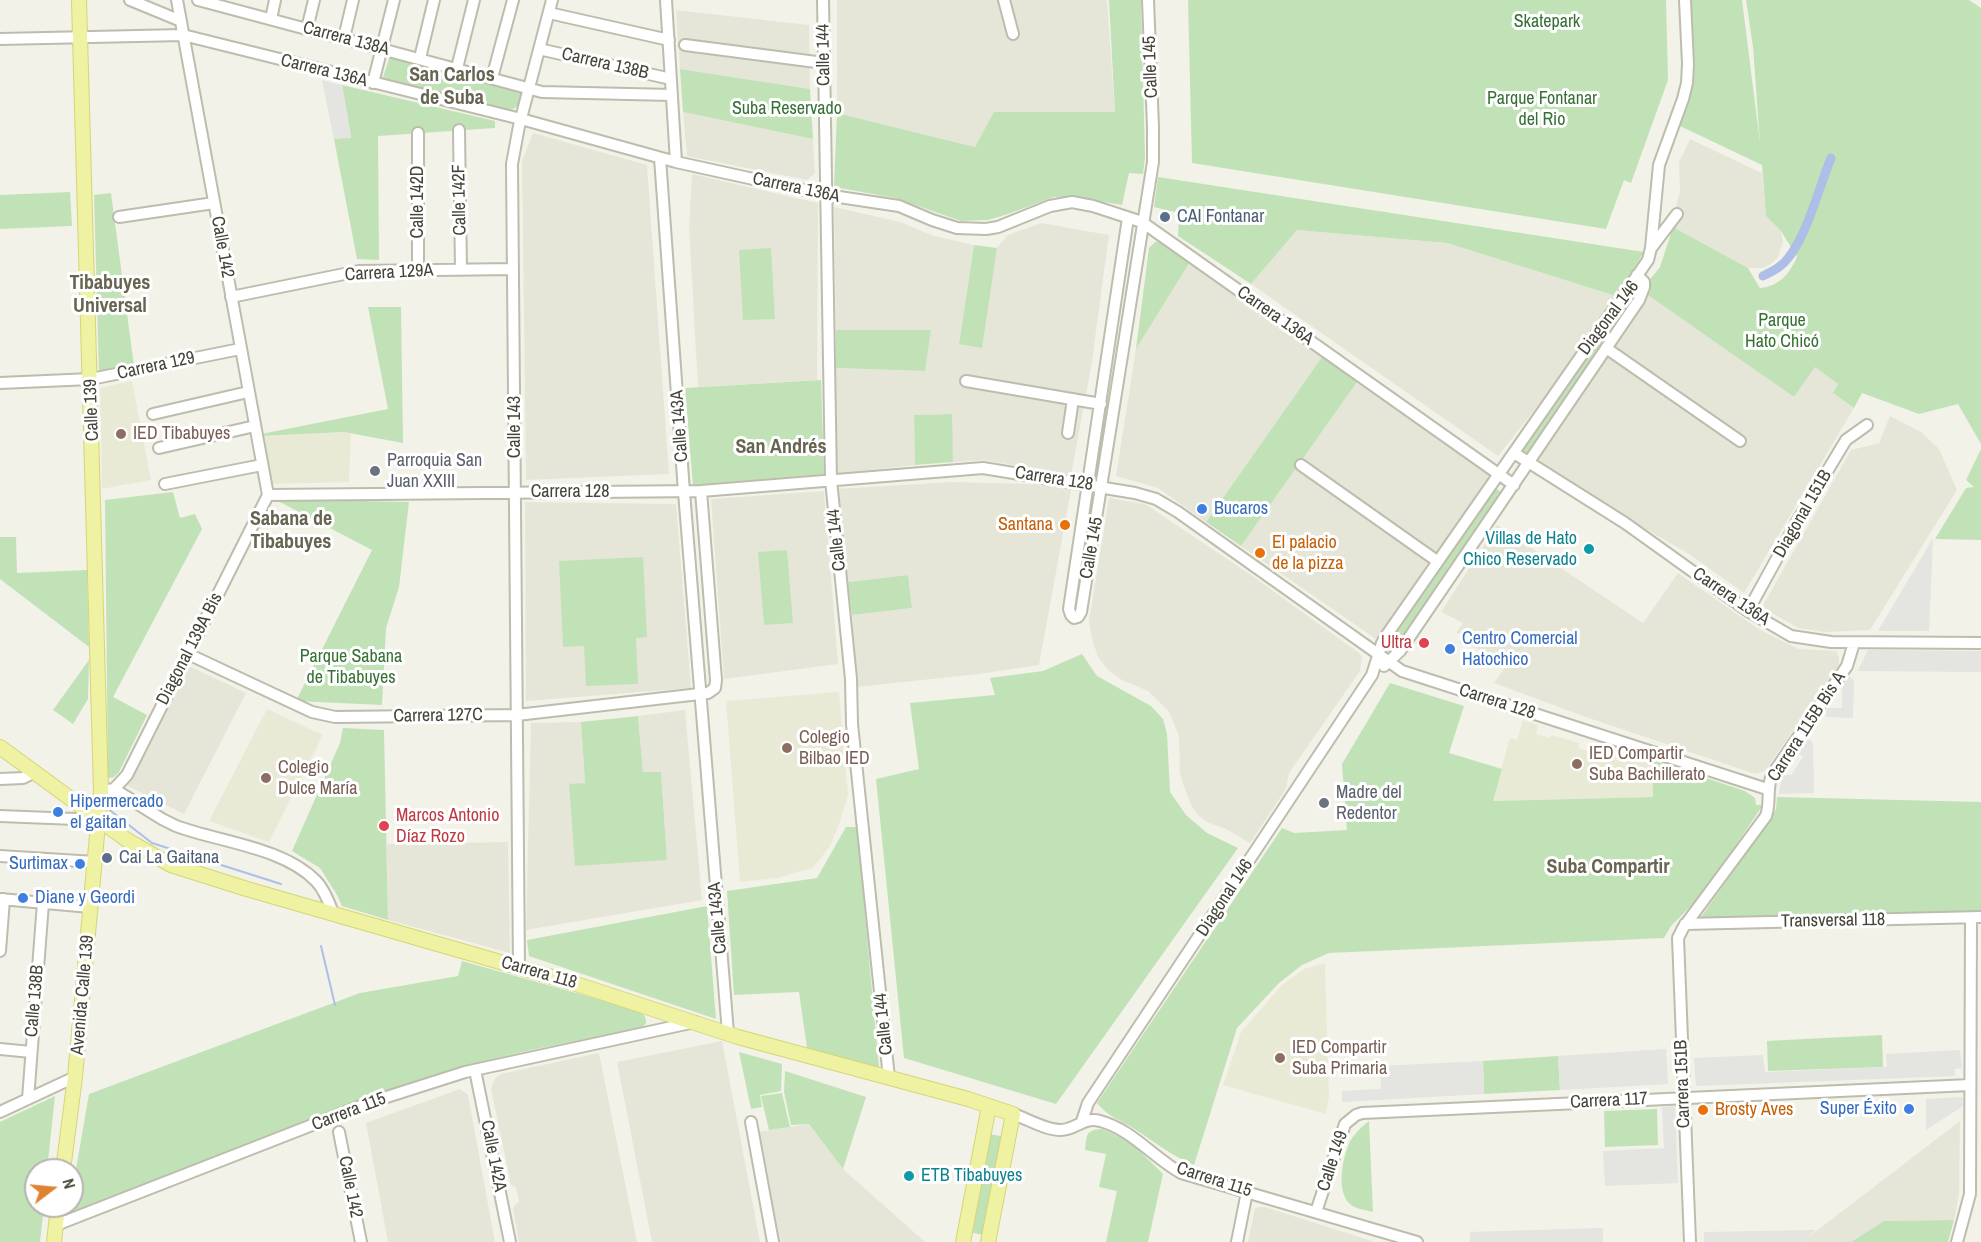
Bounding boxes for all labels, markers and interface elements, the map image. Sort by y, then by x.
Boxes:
park label: Skatepark [1514,11,1580,33]
street label: Carrera 138A [300,17,392,61]
street label: Calle 144 [813,24,835,86]
street label: Calle 145 [1139,35,1163,99]
street label: Carrera 138B [559,44,651,84]
street label: Carrera 136A [278,50,370,92]
district label: San Carlos de Suba [409,64,495,111]
park label: Parque Fontanar del Rio [1487,88,1597,130]
park label: Suba Reservado [732,98,842,120]
street label: Calle 142F [449,164,471,236]
street label: Calle 142D [407,165,429,239]
street label: Carrera 136A [750,168,842,208]
place label: CAI Fontanar [1177,206,1264,228]
marker: CAI Fontanar [1158,210,1172,224]
street label: Calle 142 [206,214,238,280]
street label: Carrera 129A [344,260,434,286]
district label: Tibabuyes Universal [70,272,150,319]
street label: Diagonal 146 [1574,276,1644,360]
street label: Carrera 136A [1233,282,1317,350]
park label: Parque Hato Chicó [1745,310,1819,352]
street label: Carrera 129 [115,347,197,385]
street label: Calle 139 [80,378,104,442]
street label: Calle 143A [667,389,693,463]
street label: Calle 143 [504,396,526,458]
place label: IED Tibabuyes [133,423,230,445]
marker: IED Tibabuyes [114,427,128,441]
district label: San Andrés [735,436,827,460]
place label: Parroquia San Juan XXIII [387,450,482,492]
street label: Carrera 128 [1013,462,1095,496]
marker: Parroquia San Juan XXIII [368,464,382,478]
street label: Diagonal 151B [1769,466,1837,562]
street label: Carrera 128 [531,481,609,503]
place label: Bucaros [1214,498,1268,520]
marker: Bucaros [1195,502,1209,516]
district label: Sabana de Tibabuyes [250,508,332,555]
street label: Calle 144 [823,508,851,572]
place label: Santana [998,514,1053,536]
street label: Calle 145 [1076,515,1108,581]
marker: Santana [1058,518,1072,532]
place label: Villas de Hato Chico Reservado [1463,528,1577,570]
place label: El palacio de la pizza [1272,532,1343,574]
marker: Villas de Hato Chico Reservado [1582,542,1596,556]
marker: El palacio de la pizza [1253,546,1267,560]
street label: Carrera 136A [1688,563,1774,631]
street label: Diagonal 139A Bis [152,589,228,709]
place label: Centro Comercial Hatochico [1462,628,1578,670]
place label: Ultra [1381,632,1412,654]
marker: Ultra [1417,636,1431,650]
marker: Centro Comercial Hatochico [1443,642,1457,656]
park label: Parque Sabana de Tibabuyes [300,646,402,688]
street label: Carrera 115B Bis A [1763,668,1851,786]
street label: Carrera 128 [1456,680,1538,724]
street label: Carrera 127C [393,704,483,728]
place label: Colegio Bilbao IED [799,727,870,770]
marker: Colegio Bilbao IED [780,741,794,755]
place label: IED Compartir Suba Bachillerato [1589,743,1706,786]
place label: Colegio Dulce María [278,757,358,800]
marker: IED Compartir Suba Bachillerato [1570,757,1584,771]
marker: Colegio Dulce María [259,771,273,785]
place label: Madre del Redentor [1336,782,1402,824]
place label: Hipermercado el gaitan [70,791,164,834]
marker: Madre del Redentor [1317,796,1331,810]
marker: Hipermercado el gaitan [51,805,65,819]
place label: Marcos Antonio Díaz Rozo [396,805,499,848]
marker: Marcos Antonio Díaz Rozo [377,819,391,833]
place label: Cai La Gaitana [119,847,219,869]
marker: Cai La Gaitana [100,851,114,865]
place label: Surtimax [9,853,68,875]
street label: Diagonal 146 [1192,855,1258,941]
district label: Suba Compartir [1546,856,1670,880]
marker: Surtimax [73,857,87,871]
street label: Calle 143A [704,881,732,955]
place label: Diane y Geordi [35,887,135,909]
marker: Diane y Geordi [16,891,30,905]
street label: Transversal 118 [1781,909,1885,933]
street label: Avenida Calle 139 [67,934,99,1056]
street label: Carrera 118 [499,952,579,994]
street label: Calle 138B [21,964,49,1038]
street label: Calle 144 [870,992,898,1056]
place label: IED Compartir Suba Primaria [1292,1037,1387,1080]
street label: Carrera 151B [1671,1039,1695,1129]
marker: IED Compartir Suba Primaria [1273,1051,1287,1065]
street label: Carrera 115 [309,1088,389,1136]
street label: Carrera 117 [1570,1088,1648,1114]
place label: Super Éxito [1820,1098,1897,1120]
place label: Brosty Aves [1715,1099,1793,1121]
marker: Super Éxito [1902,1102,1916,1116]
marker: Brosty Aves [1696,1103,1710,1117]
street label: Calle 142A [476,1119,510,1193]
street label: Calle 149 [1313,1128,1353,1194]
street label: Calle 142 [333,1154,367,1220]
north arrow [24,1158,84,1218]
street label: Carrera 115 [1174,1158,1254,1202]
place label: ETB Tibabuyes [921,1165,1022,1187]
marker: ETB Tibabuyes [902,1169,916,1183]
text: N [57,1176,81,1191]

